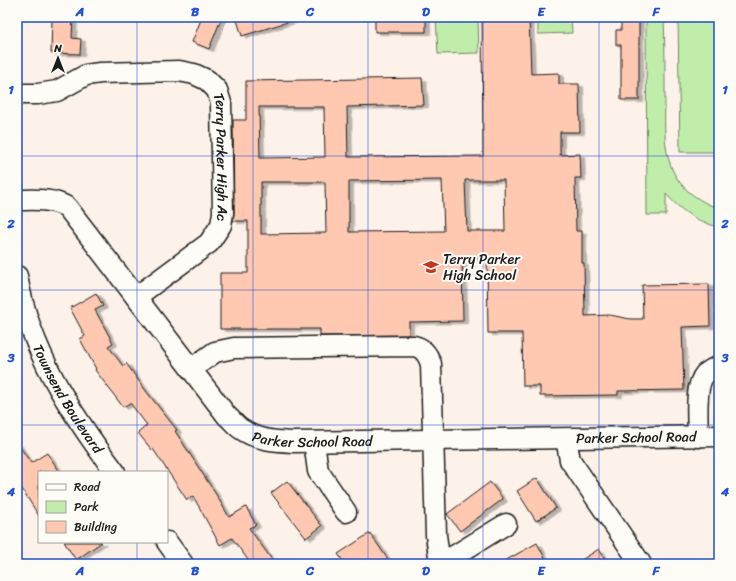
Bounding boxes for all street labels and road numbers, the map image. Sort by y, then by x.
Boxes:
street label: Terry Parker High Ac [206,90,236,223]
street label: Townsend Boulevard [26,340,111,460]
street label: Parker School Road [249,424,374,455]
street label: Parker School Road [576,424,698,451]

